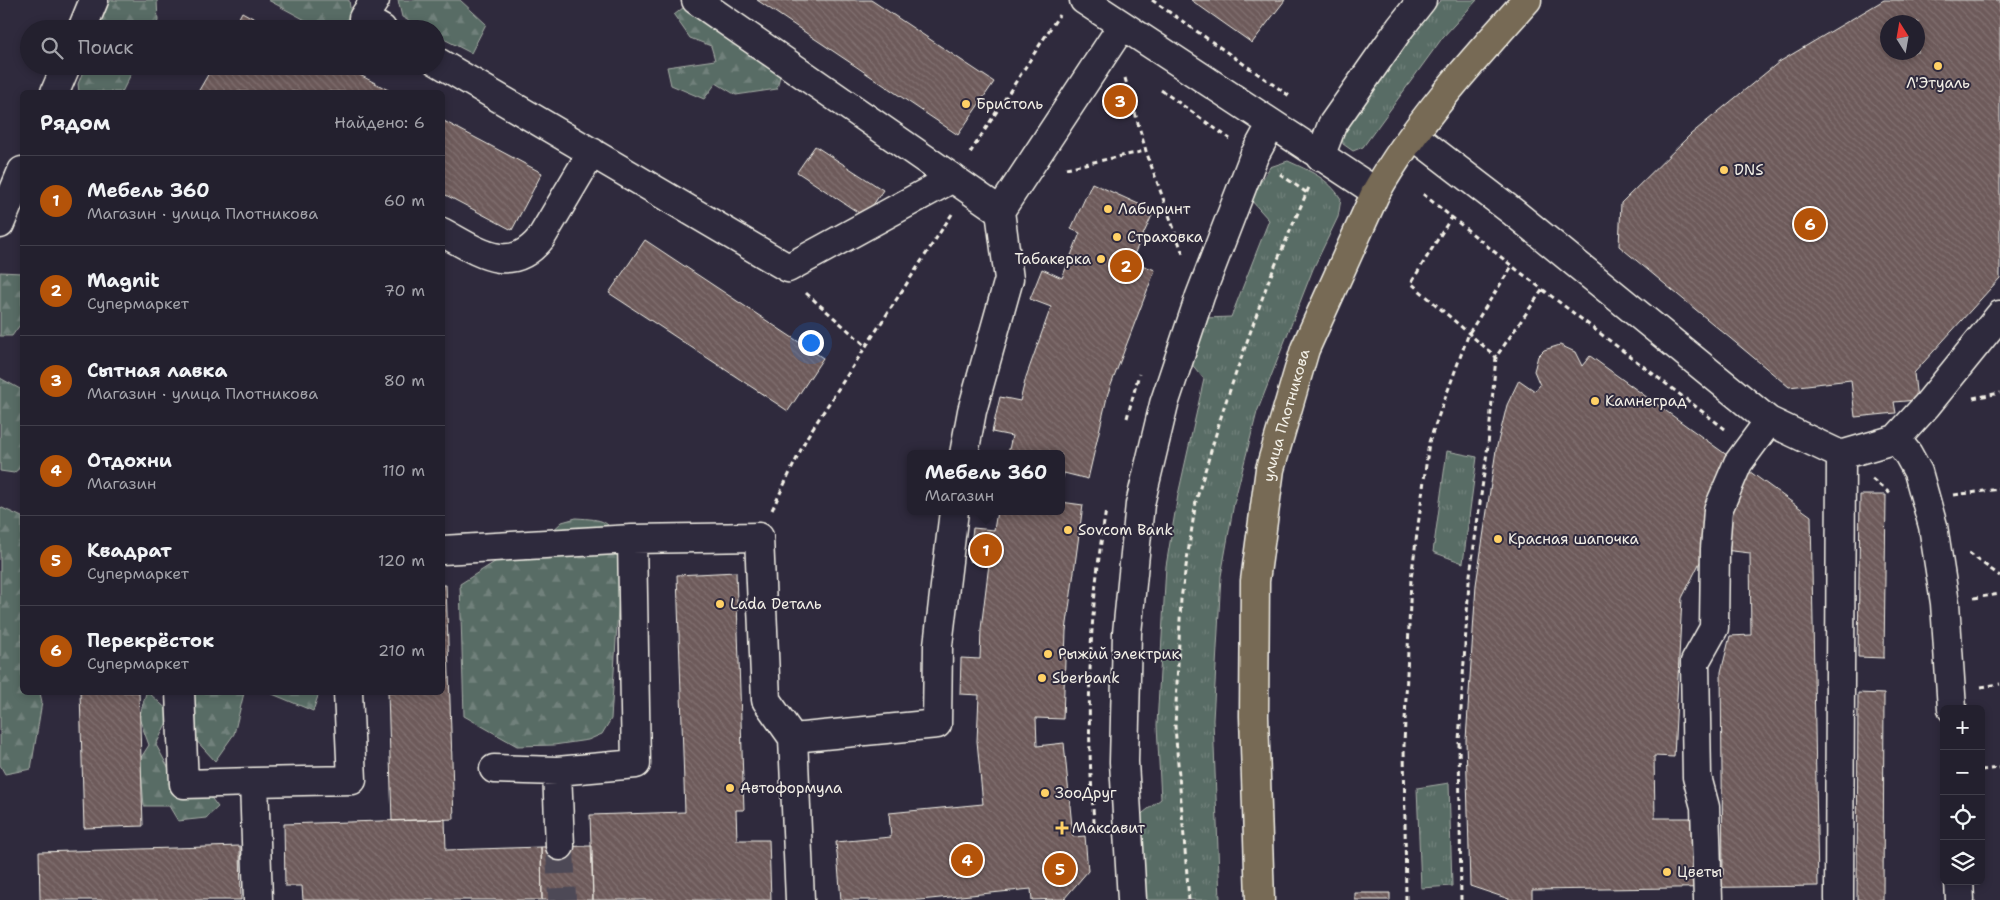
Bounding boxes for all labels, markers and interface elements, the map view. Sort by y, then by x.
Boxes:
north arrow [1880,15,1925,60]
search box [20,20,445,75]
icon: search [38,34,66,62]
text: Поиск [78,35,133,60]
marker: Л'Этуаль [1932,60,1944,72]
place label: Л'Этуаль [1906,73,1970,93]
pin: 3 [1104,82,1136,120]
place label: Бристоль [976,94,1043,114]
marker: Бристоль [960,98,972,110]
text: Рядом [40,109,110,137]
text: Найдено: 6 [334,112,425,133]
place label: DNS [1734,160,1764,180]
marker: DNS [1718,164,1730,176]
text: Мебель 360 [87,178,209,203]
text: 1 [52,190,60,211]
text: 60 m [384,190,425,211]
place label: Лабиринт [1118,199,1191,219]
text: Магазин · улица Плотникова [87,203,318,224]
marker: Лабиринт [1102,203,1114,215]
pin: 6 [1794,205,1826,243]
place label: Страховка [1127,227,1204,247]
marker: Страховка [1111,231,1123,243]
pin: 2 [1110,247,1142,285]
place label: Табакерка [1014,249,1092,269]
marker: Табакерка [1095,253,1107,265]
text: Magnit [87,268,159,293]
text: 2 [50,280,62,301]
text: 70 m [384,280,425,301]
text: Супермаркет [87,293,189,314]
your location [798,330,824,356]
street label: улица Плотникова [1258,346,1315,483]
text: Сытная лавка [87,358,227,383]
text: 3 [50,370,62,391]
text: 80 m [384,370,425,391]
text: Магазин · улица Плотникова [87,383,318,404]
place label: Камнеград [1605,391,1687,411]
marker: Камнеград [1589,395,1601,407]
text: Отдохни [87,448,172,473]
popup [907,450,1065,515]
text: 4 [50,460,62,481]
text: 110 m [382,460,425,481]
text: Мебель 360 [925,460,1047,485]
text: Магазин [87,473,156,494]
text: Магазин [925,485,994,506]
place label: Sovcom Bank [1078,520,1173,540]
marker: Sovcom Bank [1062,524,1074,536]
place label: Красная шапочка [1508,529,1640,549]
pin: 1 [970,531,1002,569]
marker: Красная шапочка [1492,533,1504,545]
text: Квадрат [87,538,172,563]
text: 5 [51,550,61,571]
text: 120 m [378,550,425,571]
text: Супермаркет [87,563,189,584]
place label: Lada Dеталь [730,594,822,614]
marker: Lada Dеталь [714,598,726,610]
text: Перекрёсток [87,628,214,653]
text: 6 [50,640,62,661]
text: 210 m [378,640,425,661]
place label: Рыжий электрик [1058,644,1179,664]
marker: Рыжий электрик [1042,648,1054,660]
text: Супермаркет [87,653,189,674]
place label: Sberbank [1052,668,1120,688]
marker: Sberbank [1036,672,1048,684]
map controls [1940,705,1985,885]
button: + [1940,705,1985,750]
button: − [1940,750,1985,795]
place label: Автоформула [740,778,843,798]
marker: Автоформула [724,782,736,794]
place label: ЗооДруг [1055,783,1117,803]
marker: ЗооДруг [1039,787,1051,799]
button: locate [1940,795,1985,840]
place label: Максавит [1072,818,1145,838]
marker: Максавит [1056,822,1068,834]
button: layers [1940,840,1985,885]
pin: 4 [951,841,983,879]
pin: 5 [1044,850,1076,888]
place label: Цветы [1677,862,1722,882]
marker: Цветы [1661,866,1673,878]

